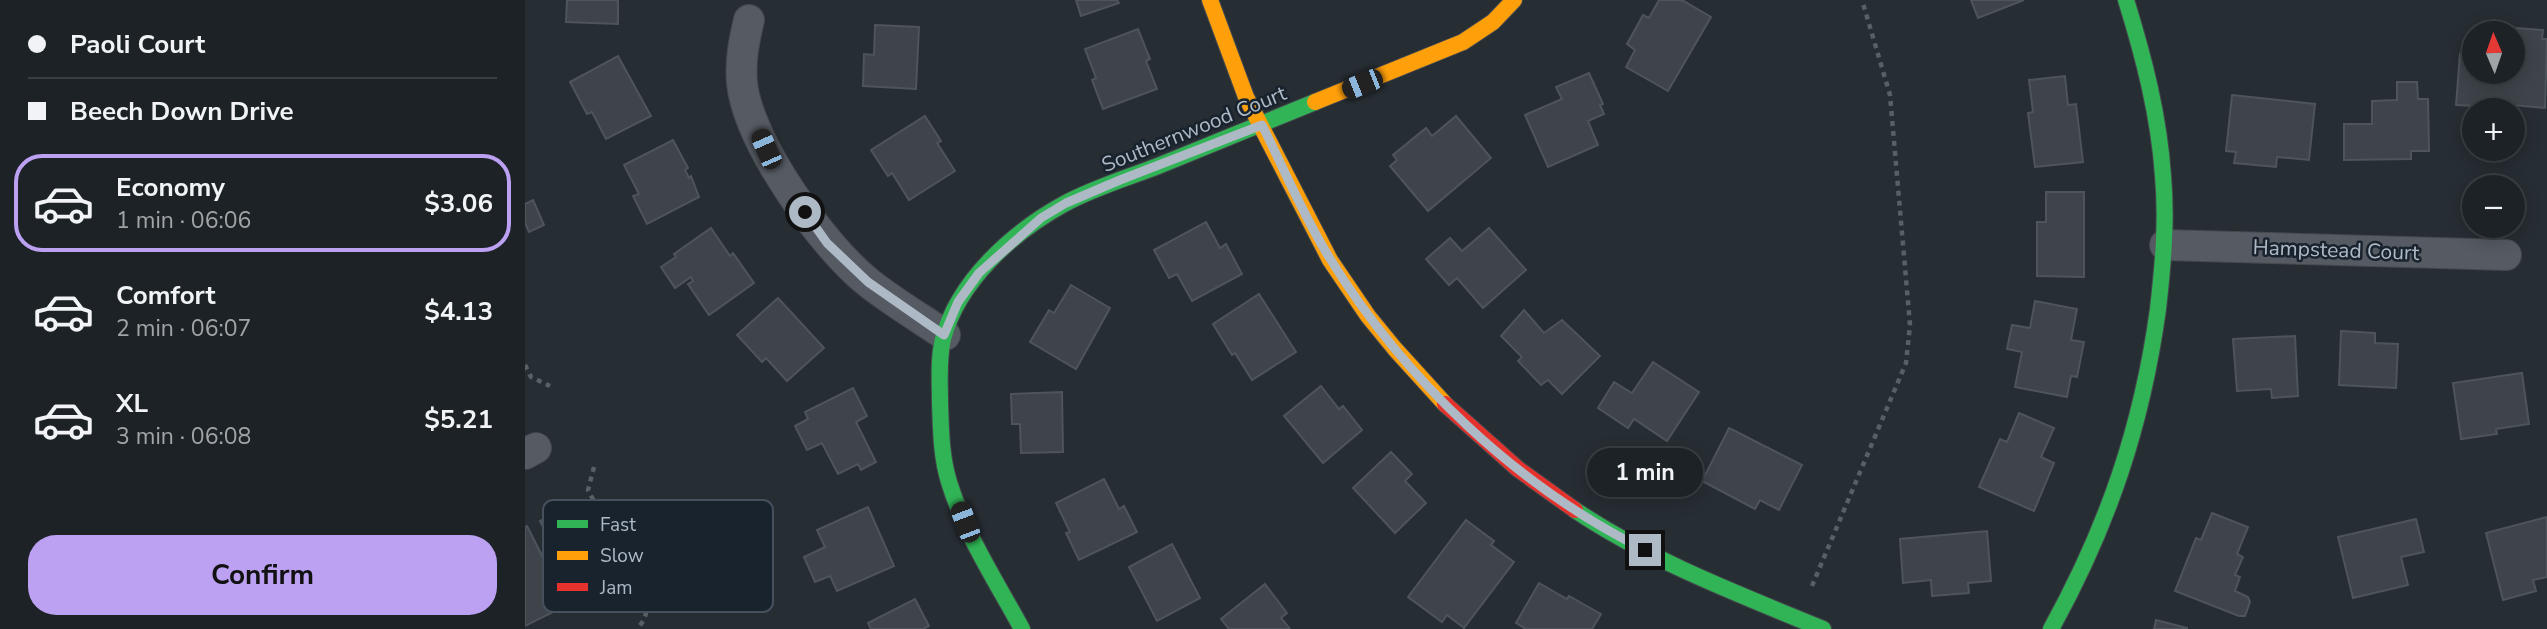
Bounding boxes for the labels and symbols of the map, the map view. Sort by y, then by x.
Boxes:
north arrow [2462,21,2525,84]
car [1339,66,1386,102]
street label: Southernwood Court [1097,79,1291,179]
car [748,126,785,172]
route start [789,196,821,228]
street label: Hampstead Court [2252,233,2420,267]
callout: 1 min [1587,448,1703,498]
car [948,499,983,545]
legend [543,500,773,612]
text: Fast [600,512,636,538]
route end [1629,534,1661,566]
text: Slow [600,543,644,569]
text: Jam [599,575,633,601]

